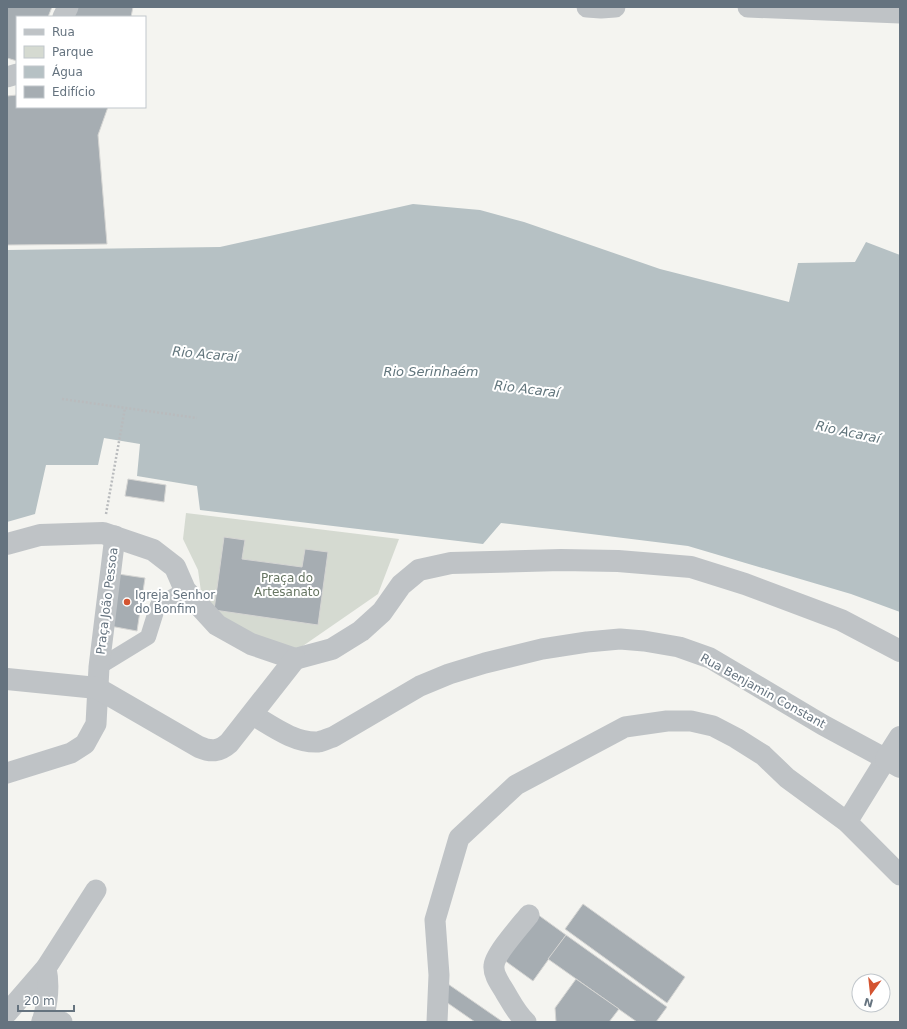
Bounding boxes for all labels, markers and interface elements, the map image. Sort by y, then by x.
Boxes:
legend [16,16,146,108]
text: Rua [52,25,75,39]
text: Parque [52,45,93,59]
text: Água [52,64,83,79]
text: Edifício [52,85,95,99]
water label: Rio Acaraí [172,344,241,365]
water label: Rio Serinhaém [383,364,479,379]
water label: Rio Acaraí [493,378,563,401]
water label: Rio Acaraí [814,418,884,447]
street label: Praça João Pessoa [93,547,121,655]
park label: Praça do Artesanato [254,571,320,599]
place label: Igreja Senhor do Bonfim [135,588,215,616]
marker: Igreja Senhor do Bonfim [122,597,132,607]
street label: Rua Benjamin Constant [698,651,828,731]
north arrow [851,973,891,1013]
scale bar [18,987,74,1013]
text: 20 m [24,994,55,1008]
text: N [862,995,875,1010]

